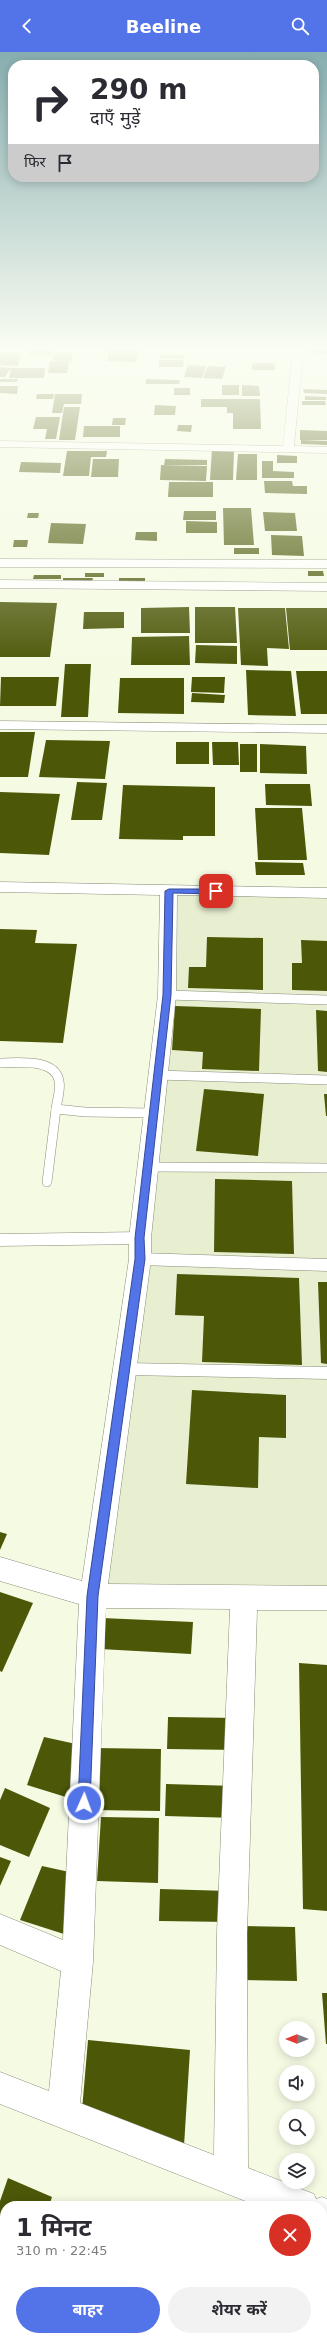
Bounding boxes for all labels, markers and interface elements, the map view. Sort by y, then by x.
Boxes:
icon: back [16,15,38,37]
icon: search [289,15,311,37]
text: Beeline [126,16,201,37]
text: 290 m [90,73,187,106]
icon: right [24,76,76,128]
text: दाएँ मुड़ें [90,107,140,128]
icon: arrive [54,152,76,174]
text: फिर [24,153,46,171]
pin [199,874,233,908]
icon: arrive [205,880,227,902]
position arrow [63,1782,105,1824]
north arrow [279,2021,315,2057]
map controls [279,2021,315,2189]
button: sound [279,2065,315,2101]
button: search [279,2109,315,2145]
button: layers [279,2153,315,2189]
text: 1 मिनट [16,2214,91,2242]
button: close [269,2214,311,2256]
text: 310 m · 22:45 [16,2243,107,2258]
button: बाहर [16,2287,160,2333]
button: शेयर करें [168,2287,311,2333]

